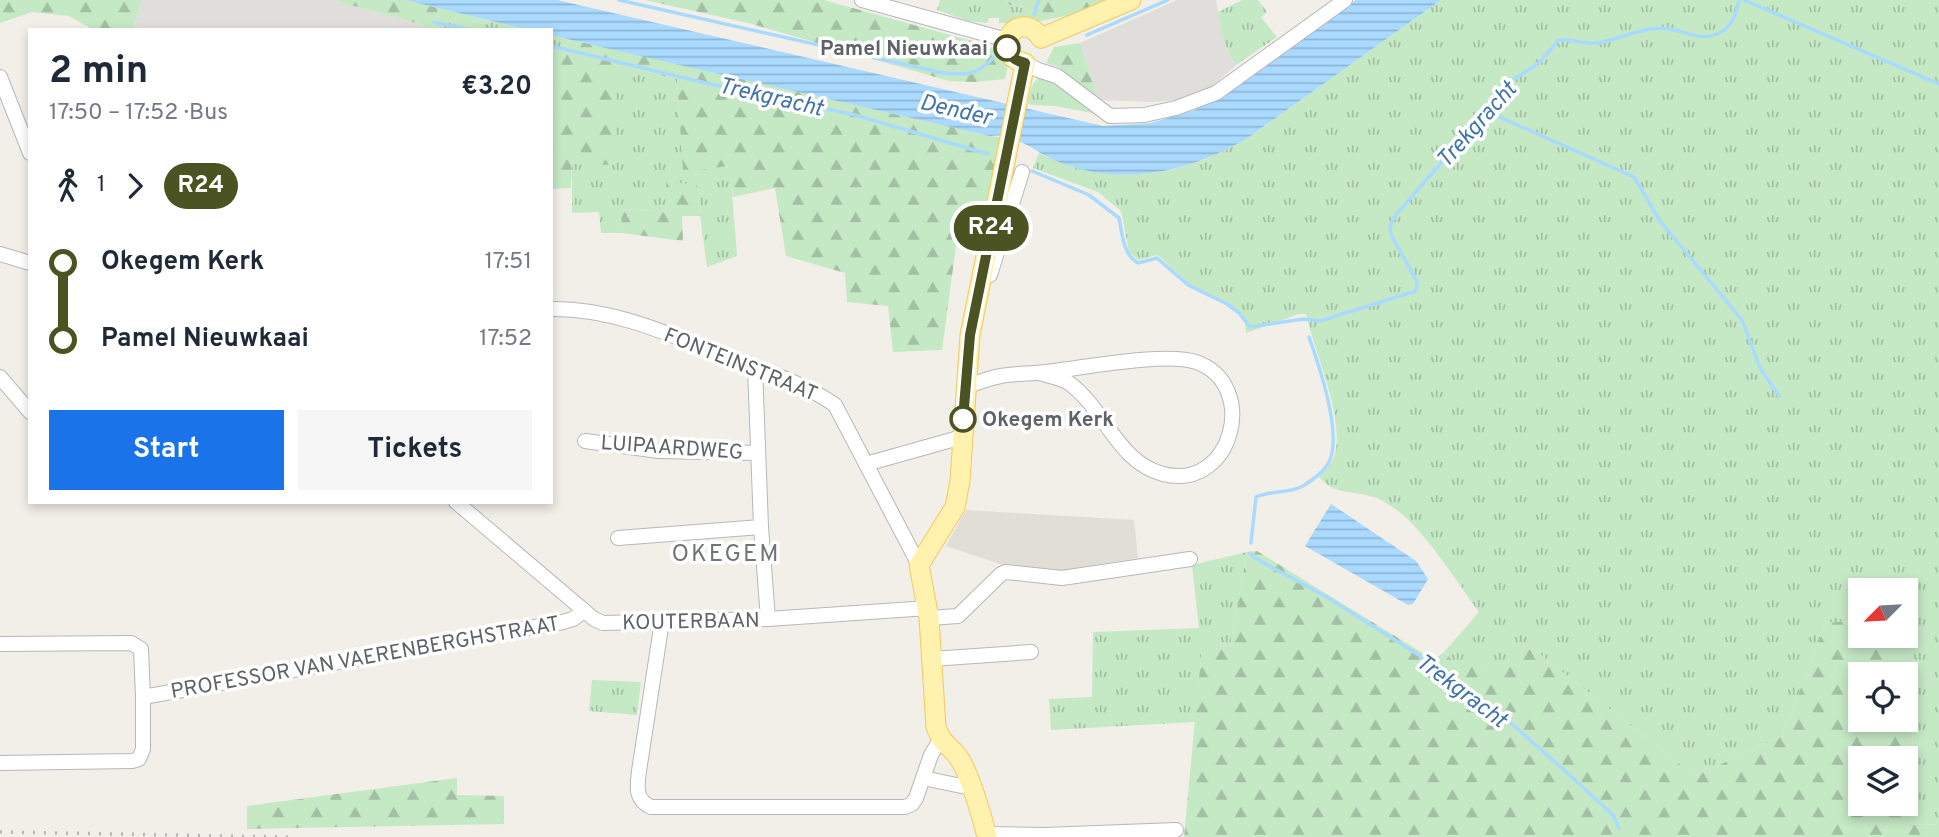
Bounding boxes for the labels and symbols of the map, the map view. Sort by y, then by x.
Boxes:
marker: Pamel Nieuwkaai [994,35,1020,61]
place label: Pamel Nieuwkaai [820,36,988,63]
water label: Trekgracht [715,72,827,125]
water label: Trekgracht [1431,75,1525,175]
water label: Dender [917,89,996,134]
line badge: R24 [951,205,1031,251]
street label: FONTEINSTRAAT [660,322,821,409]
marker: Okegem Kerk [950,406,976,432]
place label: Okegem Kerk [982,407,1114,434]
street label: LUIPAARDWEG [600,430,744,467]
district label: OKEGEM [672,540,780,570]
north arrow [1848,578,1918,648]
street label: KOUTERBAAN [622,608,760,637]
street label: PROFESSOR VAN VAERENBERGHSTRAAT [169,611,562,706]
water label: Trekgracht [1409,648,1513,737]

